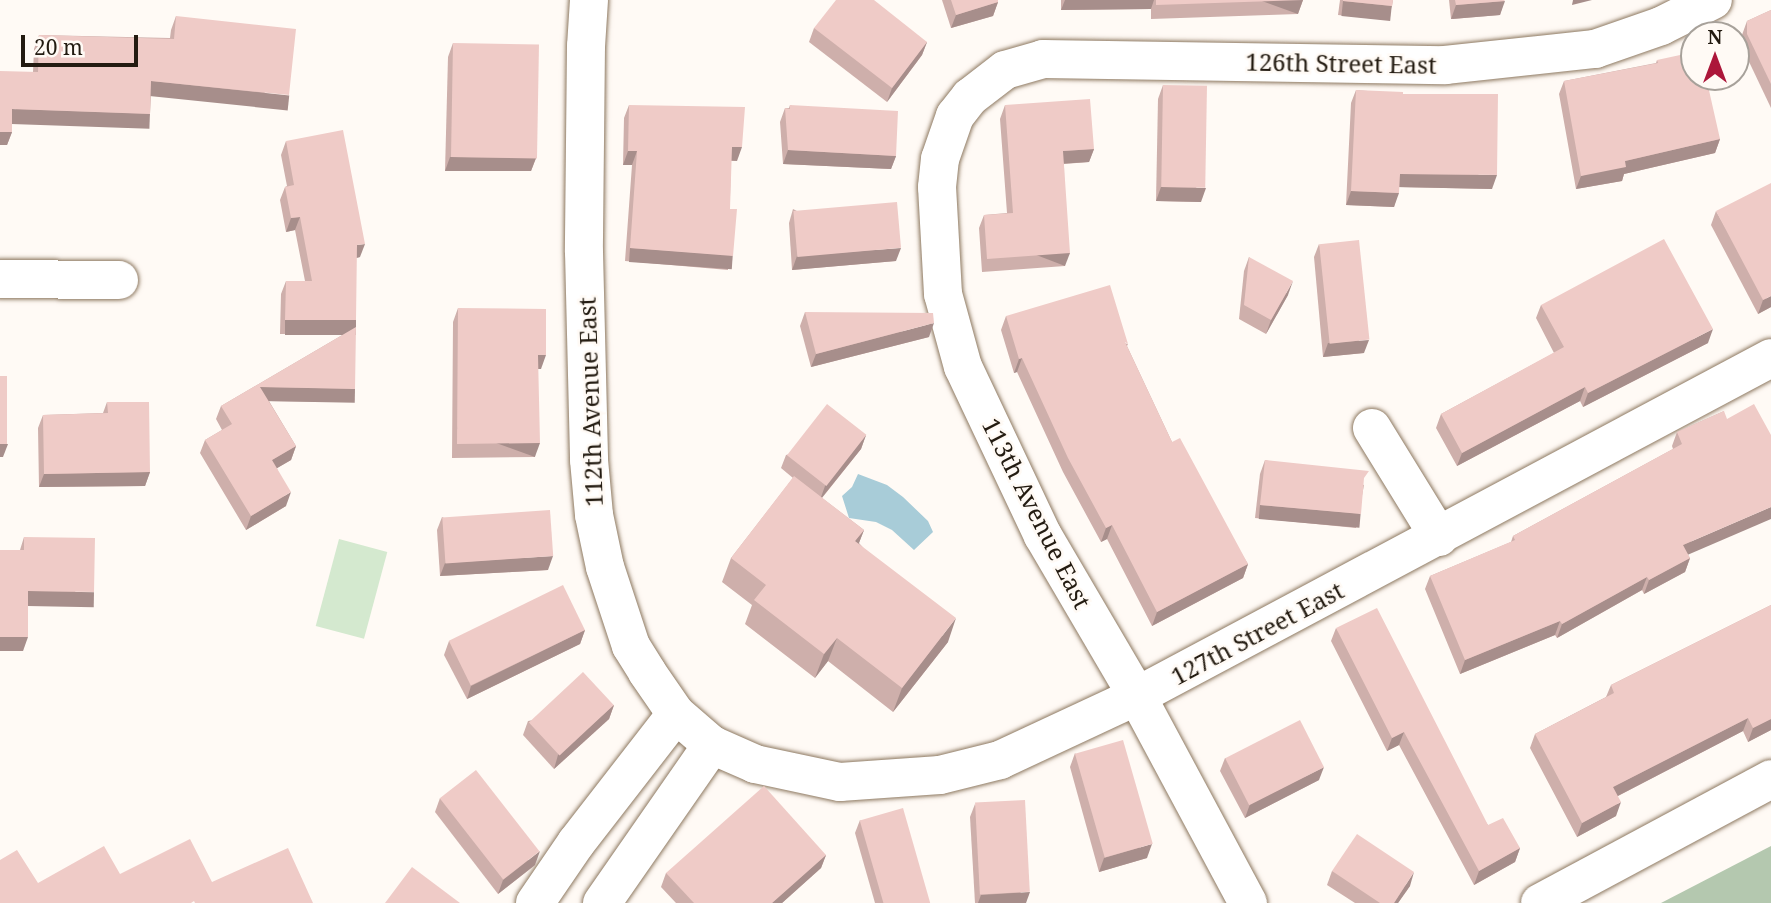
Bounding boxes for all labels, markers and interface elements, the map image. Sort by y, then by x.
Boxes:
scale bar [24,21,142,65]
north arrow [1680,21,1750,91]
text: N [1708,24,1722,50]
text: 20 m [34,33,83,61]
street label: 126th Street East [1245,47,1437,79]
street label: 112th Avenue East [572,297,608,507]
street label: 113th Avenue East [977,413,1097,613]
street label: 127th Street East [1166,575,1348,691]

